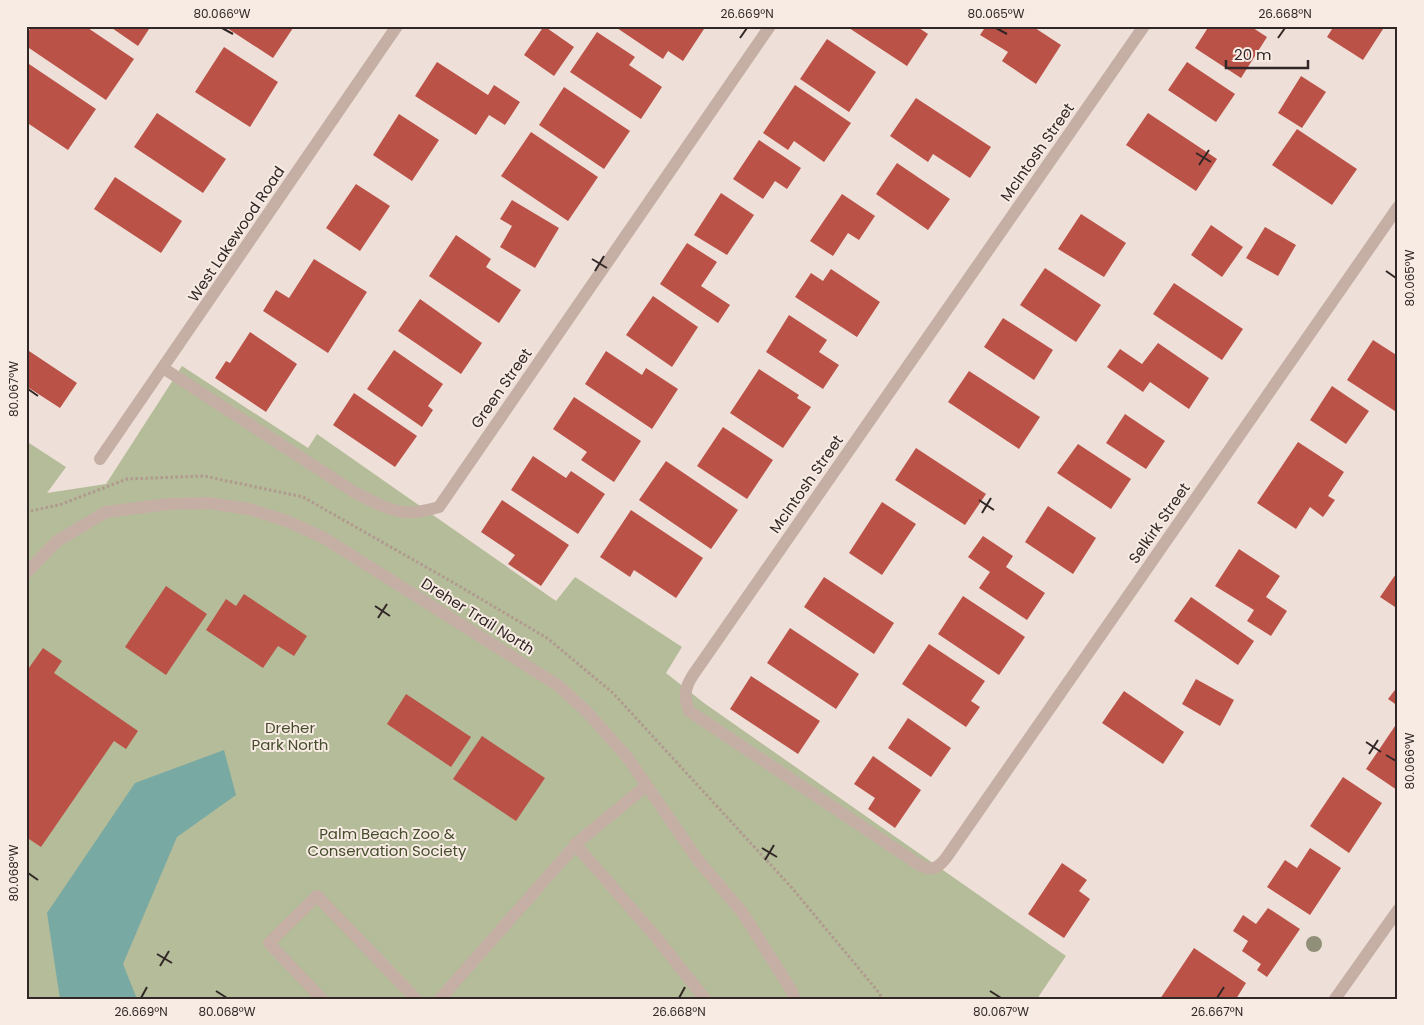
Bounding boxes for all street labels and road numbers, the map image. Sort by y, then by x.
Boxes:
street label: McIntosh Street [995,99,1079,205]
street label: West Lakewood Road [183,162,289,306]
street label: Green Street [466,344,536,432]
street label: McIntosh Street [764,431,848,537]
street label: Selkirk Street [1123,478,1195,568]
street label: Dreher Trail North [417,573,539,659]

